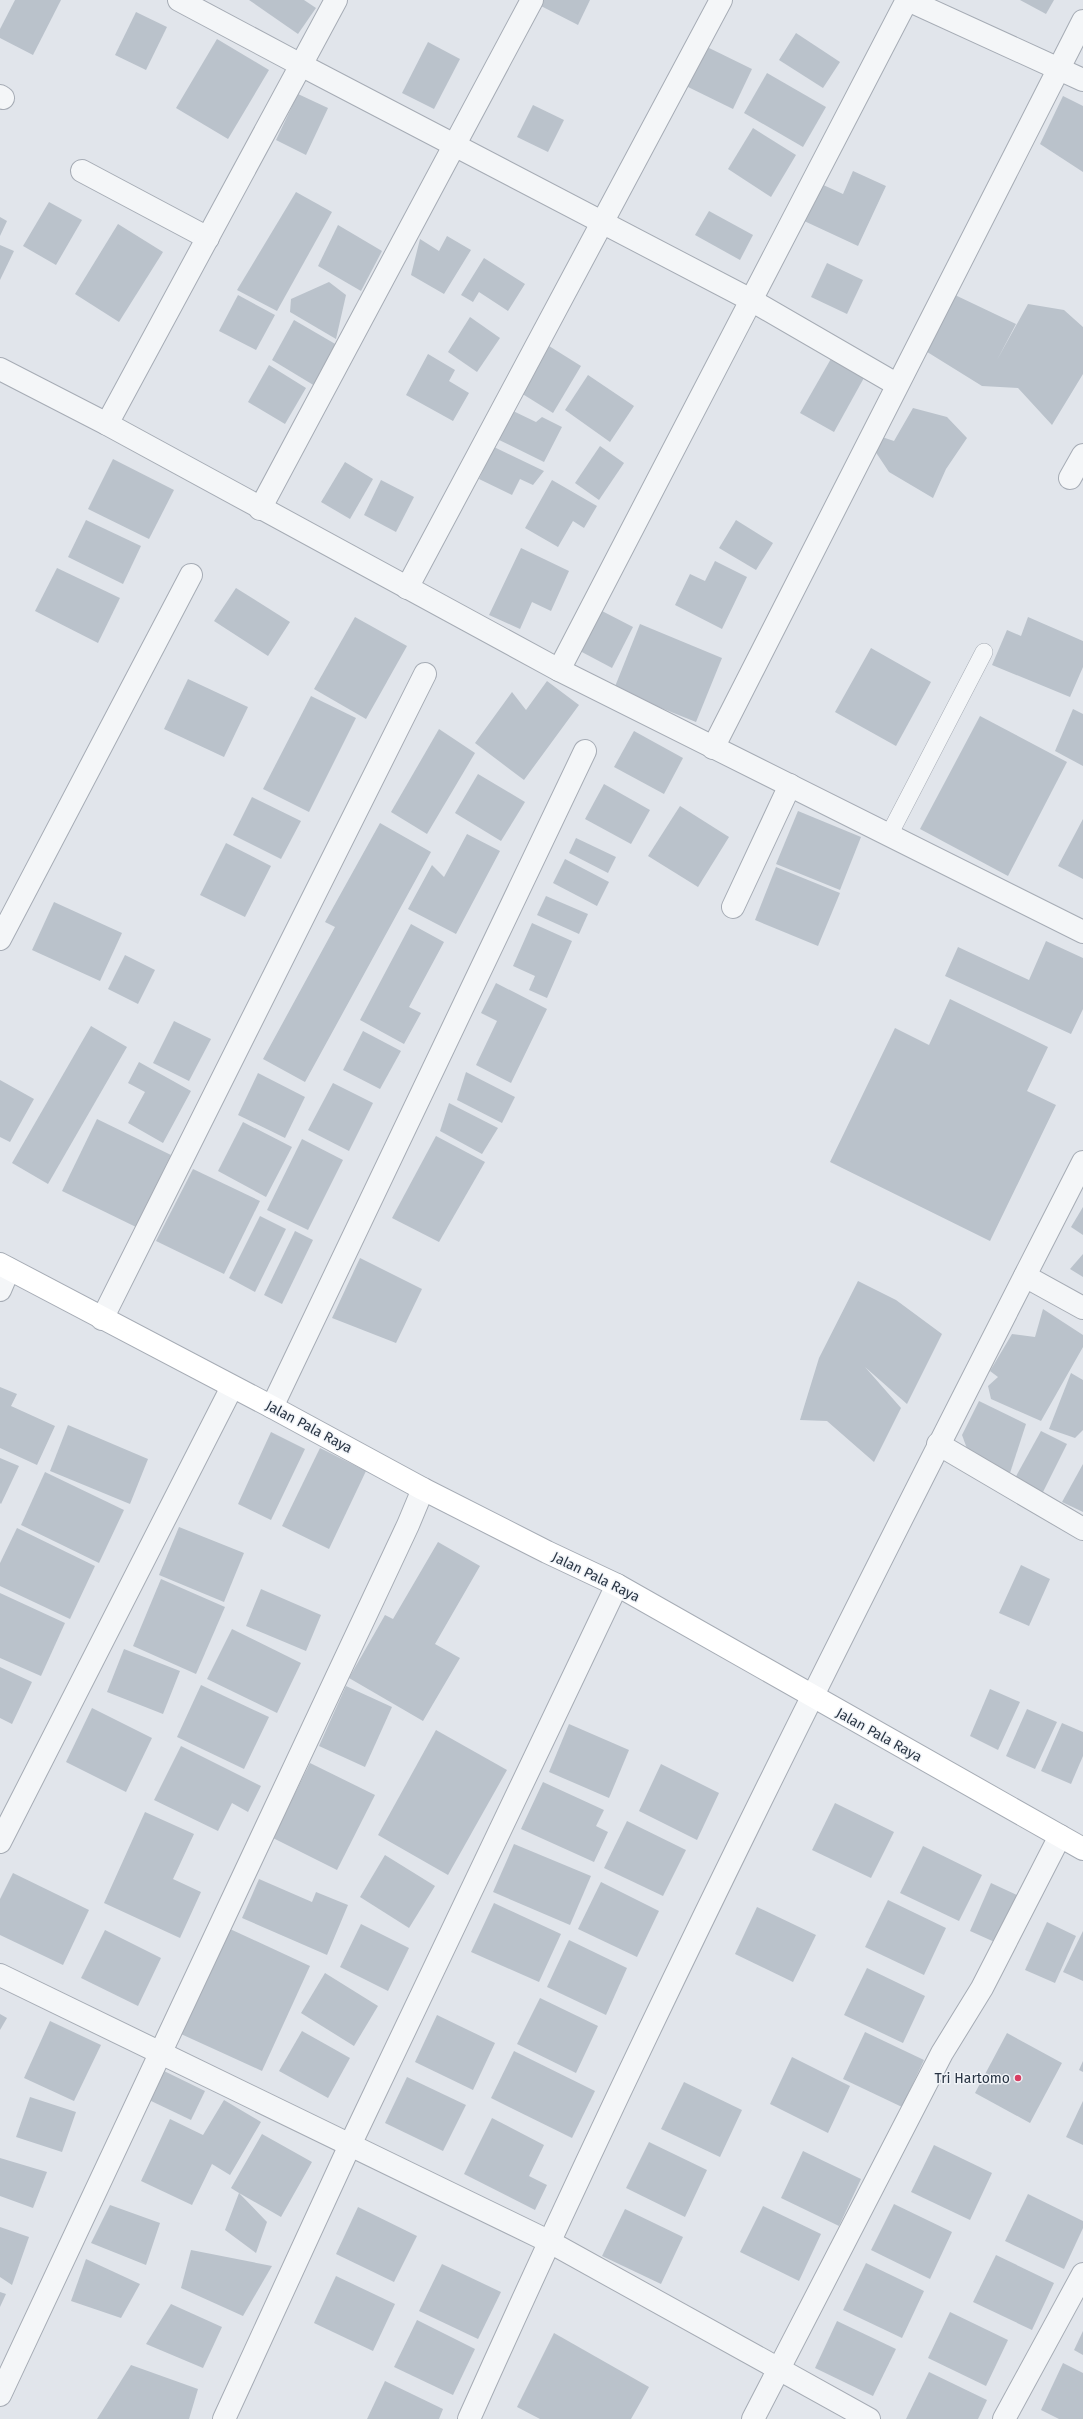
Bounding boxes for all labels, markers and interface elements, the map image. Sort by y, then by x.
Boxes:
street label: Jalan Pala Raya [263,1397,355,1457]
street label: Jalan Pala Raya [549,1548,643,1606]
street label: Jalan Pala Raya [833,1704,925,1766]
place label: Tri Hartomo [934,2070,1010,2087]
marker: Tri Hartomo [1013,2073,1023,2083]

